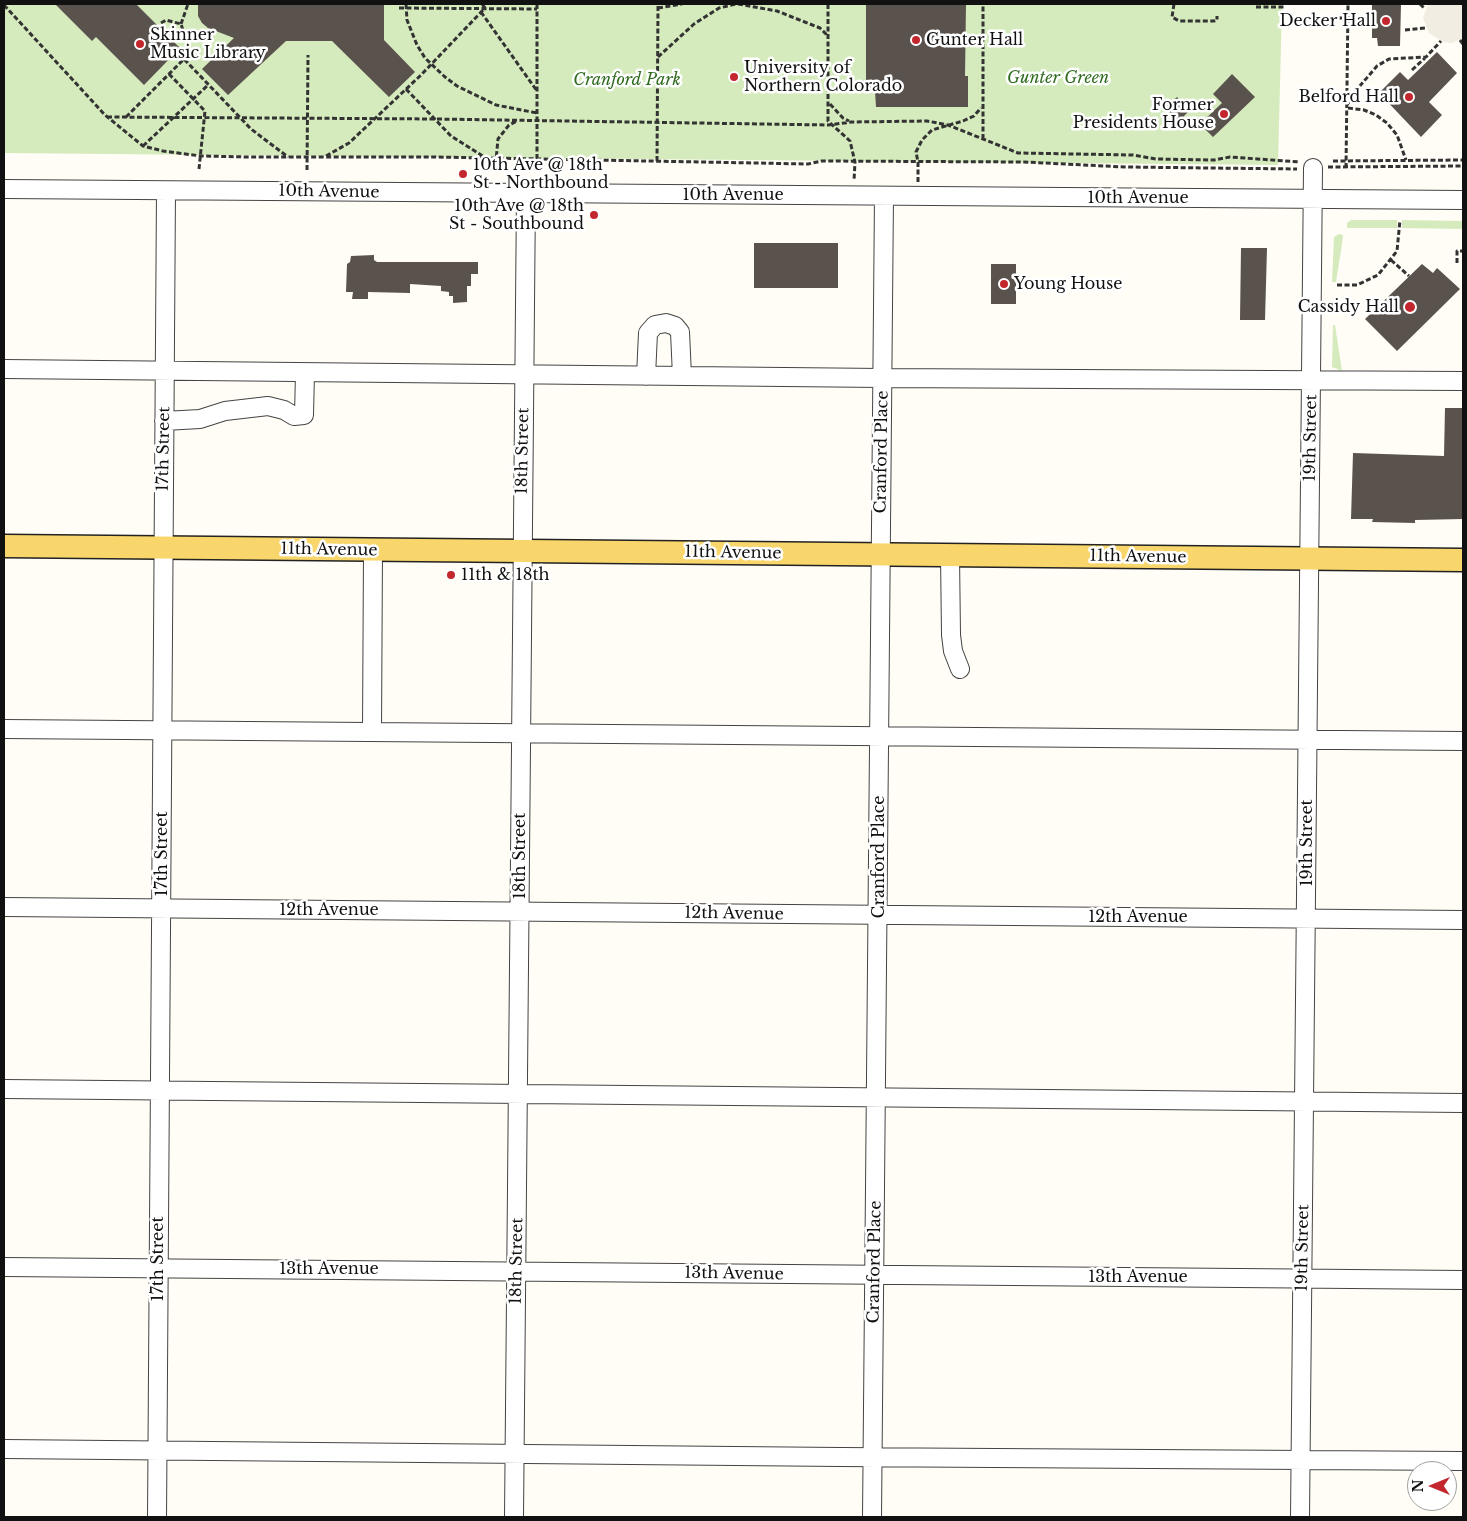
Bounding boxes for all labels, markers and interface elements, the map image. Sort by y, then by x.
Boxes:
place label: Decker Hall [1279,11,1376,31]
marker: Decker Hall [1380,15,1392,27]
place label: Skinner Music Library [150,25,266,63]
place label: Gunter Hall [926,30,1023,50]
marker: Gunter Hall [910,34,922,46]
marker: Skinner Music Library [134,38,146,50]
place label: University of Northern Colorado [744,58,902,96]
park label: Gunter Green [1007,68,1109,88]
park label: Cranford Park [573,70,681,90]
marker: University of Northern Colorado [728,71,740,83]
place label: Belford Hall [1299,87,1399,107]
marker: Belford Hall [1403,91,1415,103]
place label: Former Presidents House [1073,95,1214,133]
marker: Former Presidents House [1218,108,1230,120]
place label: 10th Ave @ 18th St - Northbound [473,155,608,193]
marker: 10th Ave @ 18th St - Northbound [457,168,469,180]
street label: 10th Avenue [278,182,380,202]
street label: 10th Avenue [682,185,784,205]
street label: 10th Avenue [1087,188,1189,208]
place label: 10th Ave @ 18th St - Southbound [449,196,584,234]
marker: 10th Ave @ 18th St - Southbound [588,209,600,221]
place label: Young House [1014,274,1122,294]
marker: Young House [998,278,1010,290]
place label: Cassidy Hall [1298,297,1399,317]
marker: Cassidy Hall [1403,300,1417,314]
street label: Cranford Place [871,390,893,514]
street label: 19th Street [1301,394,1321,482]
street label: 17th Street [154,406,174,492]
street label: 18th Street [513,408,533,494]
street label: 11th Avenue [280,540,378,560]
street label: 11th Avenue [684,543,782,563]
street label: 11th Avenue [1089,547,1187,567]
place label: 11th & 18th [461,565,549,585]
marker: 11th & 18th [445,569,457,581]
street label: Cranford Place [869,796,889,918]
street label: 19th Street [1297,799,1317,887]
street label: 17th Street [152,812,172,896]
street label: 18th Street [510,813,530,899]
street label: 12th Avenue [279,900,379,920]
street label: 12th Avenue [684,904,784,924]
street label: 12th Avenue [1088,907,1188,927]
street label: Cranford Place [864,1200,886,1324]
street label: 19th Street [1293,1204,1313,1292]
street label: 17th Street [148,1217,168,1301]
street label: 18th Street [507,1218,527,1304]
street label: 13th Avenue [279,1259,379,1279]
street label: 13th Avenue [684,1264,784,1284]
street label: 13th Avenue [1088,1267,1188,1287]
north arrow [1407,1461,1457,1511]
text: N [1409,1479,1427,1493]

